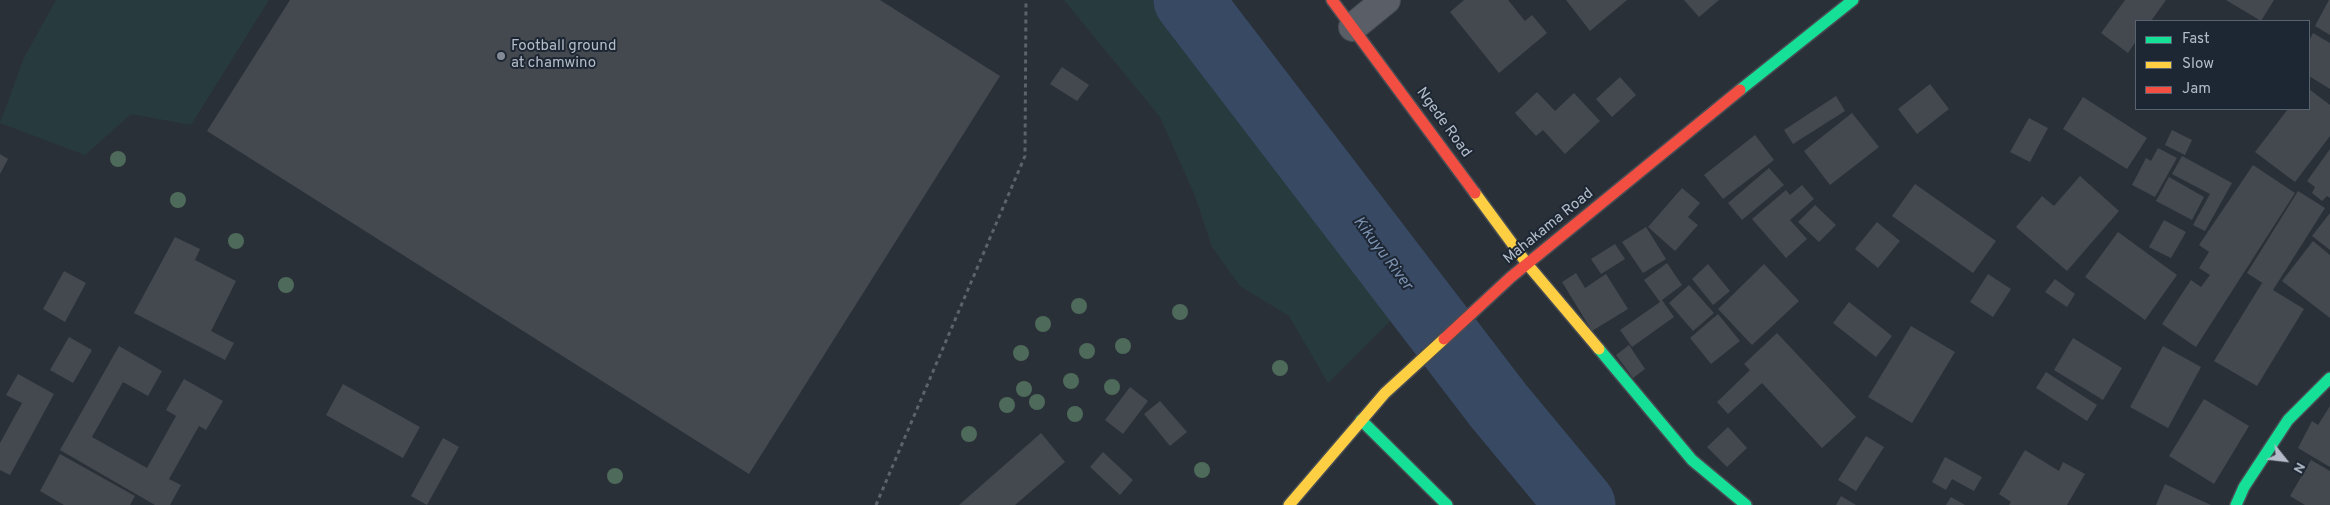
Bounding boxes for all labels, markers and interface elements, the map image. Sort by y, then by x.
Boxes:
legend [2135,20,2310,110]
text: Fast [2182,30,2210,49]
place label: Football ground at chamwino [511,38,616,73]
marker: Football ground at chamwino [495,50,507,62]
text: Slow [2182,55,2214,74]
text: Jam [2182,80,2211,99]
street label: Ngede Road [1412,84,1474,162]
street label: Mahakama Road [1500,185,1598,269]
water label: Kikuyu River [1348,213,1416,295]
north arrow [2260,435,2310,485]
text: N [2289,459,2308,476]

